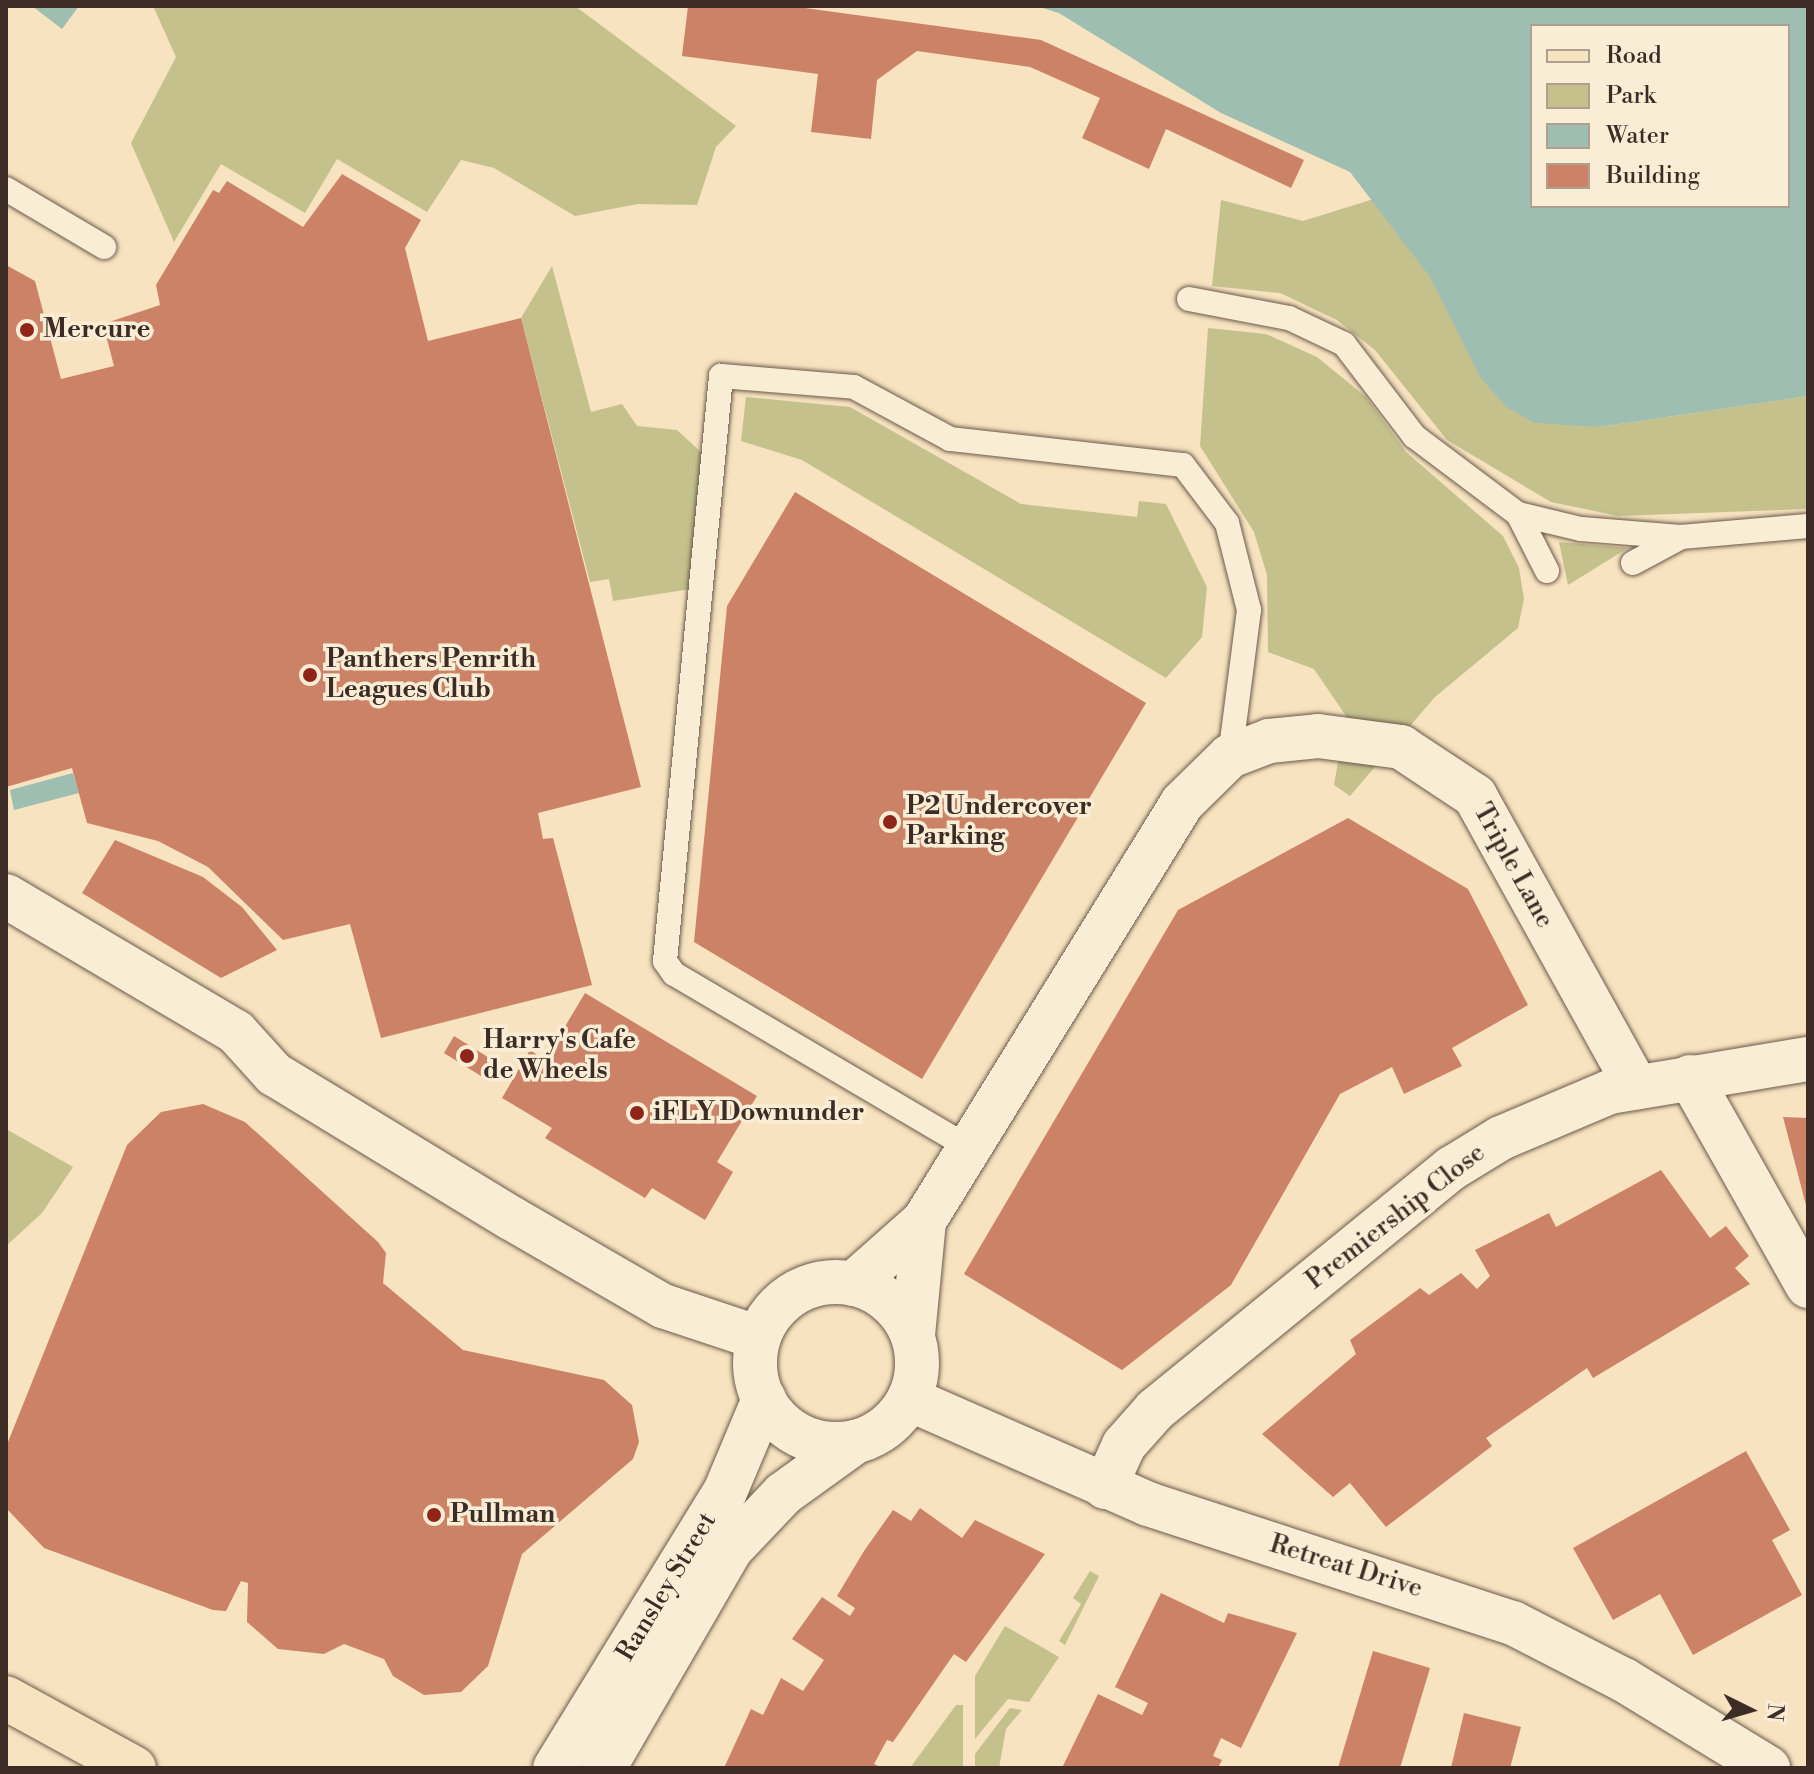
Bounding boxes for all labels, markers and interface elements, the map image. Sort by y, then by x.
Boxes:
legend [1530,24,1790,208]
text: Road [1606,41,1662,71]
text: Park [1606,81,1656,111]
text: Water [1606,121,1669,151]
text: Building [1606,161,1700,191]
place label: Mercure [43,314,150,346]
marker: Mercure [18,321,36,339]
place label: Panthers Penrith Leagues Club [326,644,536,706]
marker: Panthers Penrith Leagues Club [301,666,319,684]
place label: P2 Undercover Parking [906,791,1092,852]
street label: Triple Lane [1466,798,1560,934]
marker: P2 Undercover Parking [881,813,899,831]
place label: Harry's Cafe de Wheels [483,1025,636,1086]
marker: Harry's Cafe de Wheels [458,1047,476,1065]
place label: iFLY Downunder [653,1097,864,1129]
marker: iFLY Downunder [628,1104,646,1122]
street label: Premiership Close [1300,1138,1492,1296]
place label: Pullman [450,1499,555,1531]
marker: Pullman [425,1506,443,1524]
street label: Ransley Street [610,1507,724,1667]
street label: Retreat Drive [1266,1529,1426,1605]
north arrow [1710,1670,1790,1750]
text: N [1760,1702,1789,1722]

